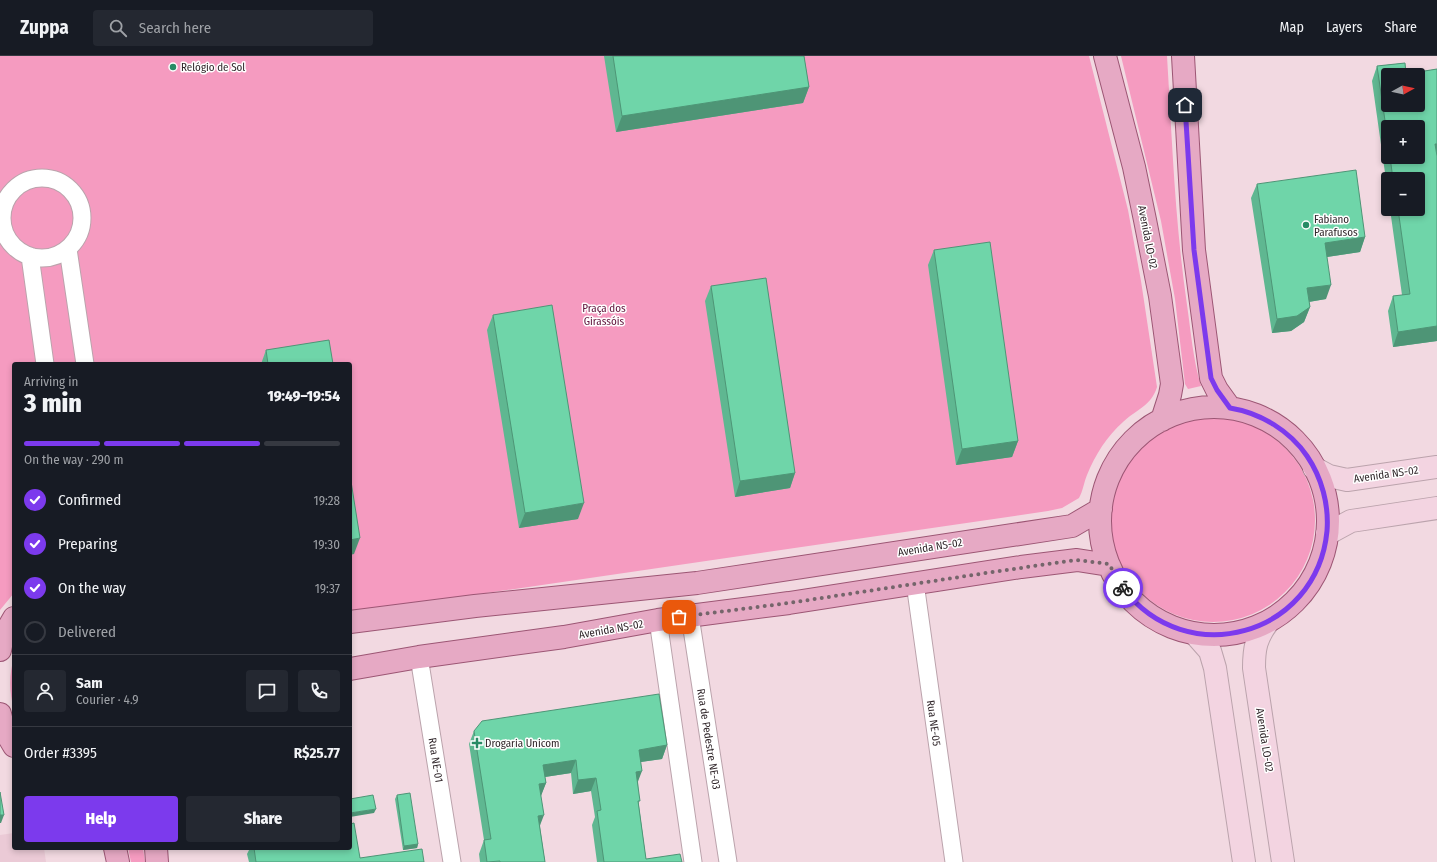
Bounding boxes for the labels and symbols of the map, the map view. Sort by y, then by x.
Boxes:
place label: Relógio de Sol [181,61,245,74]
marker: Relógio de Sol [168,62,178,72]
north arrow [1381,68,1425,112]
pin [1168,88,1202,122]
street label: Avenida LO-02 [1135,204,1160,270]
place label: Fabiano Parafusos [1314,213,1358,239]
marker: Fabiano Parafusos [1301,220,1311,230]
park label: Praça dos Girassóis [582,302,626,328]
street label: Avenida NS-02 [1353,464,1419,485]
street label: Avenida NS-02 [897,536,963,559]
courier [1103,568,1143,608]
pin [662,600,696,634]
street label: Avenida NS-02 [578,617,644,642]
street label: Rua de Pedestre NE-03 [694,688,723,790]
street label: Rua NE-05 [924,699,943,747]
street label: Avenida LO-02 [1253,707,1276,773]
street label: Rua NE-01 [426,737,445,783]
place label: Drogaria Unicom [485,737,559,750]
marker: Drogaria Unicom [472,738,482,748]

